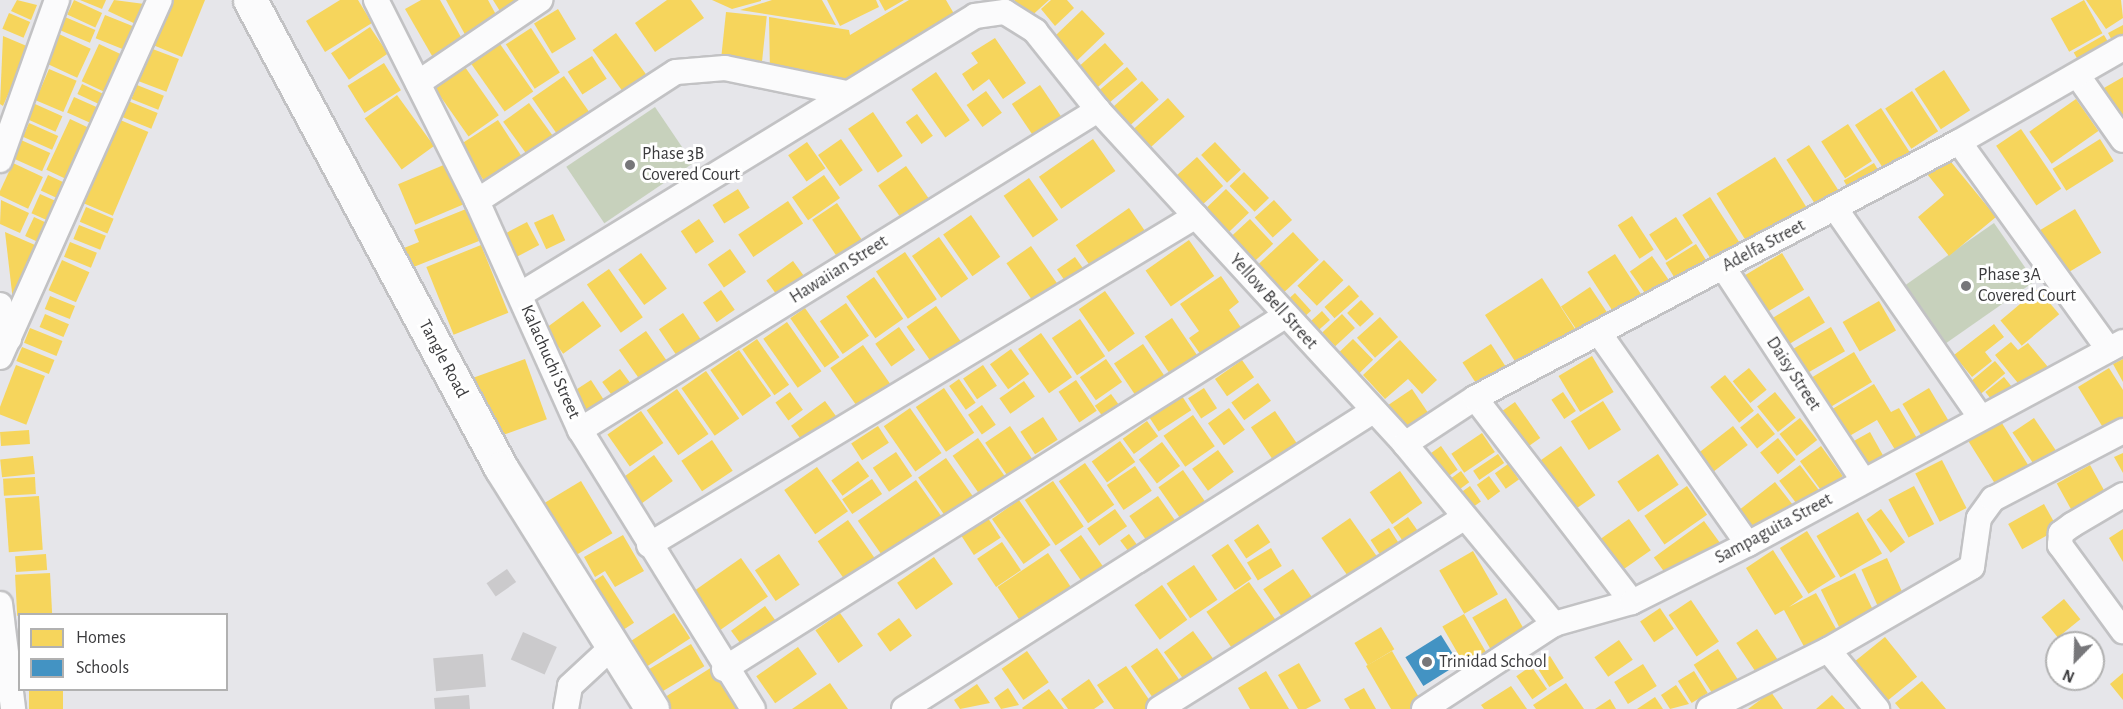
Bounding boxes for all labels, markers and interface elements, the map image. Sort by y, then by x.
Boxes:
place label: Phase 3B Covered Court [642,144,740,186]
marker: Phase 3B Covered Court [623,158,637,172]
street label: Adelfa Street [1719,215,1809,277]
street label: Hawaiian Street [786,231,892,309]
street label: Yellow Bell Street [1224,250,1322,354]
place label: Phase 3A Covered Court [1978,265,2076,308]
marker: Phase 3A Covered Court [1959,279,1973,293]
street label: Kalachuchi Street [515,302,585,422]
street label: Tangle Road [413,316,473,402]
street label: Daisy Street [1761,333,1825,415]
street label: Sampaguita Street [1712,489,1836,569]
legend [18,613,228,691]
text: Homes [76,629,126,647]
north arrow [2045,631,2105,691]
place label: Trinidad School [1439,651,1547,673]
marker: Trinidad School [1420,655,1434,669]
text: Schools [76,659,129,677]
text: N [2061,666,2077,685]

